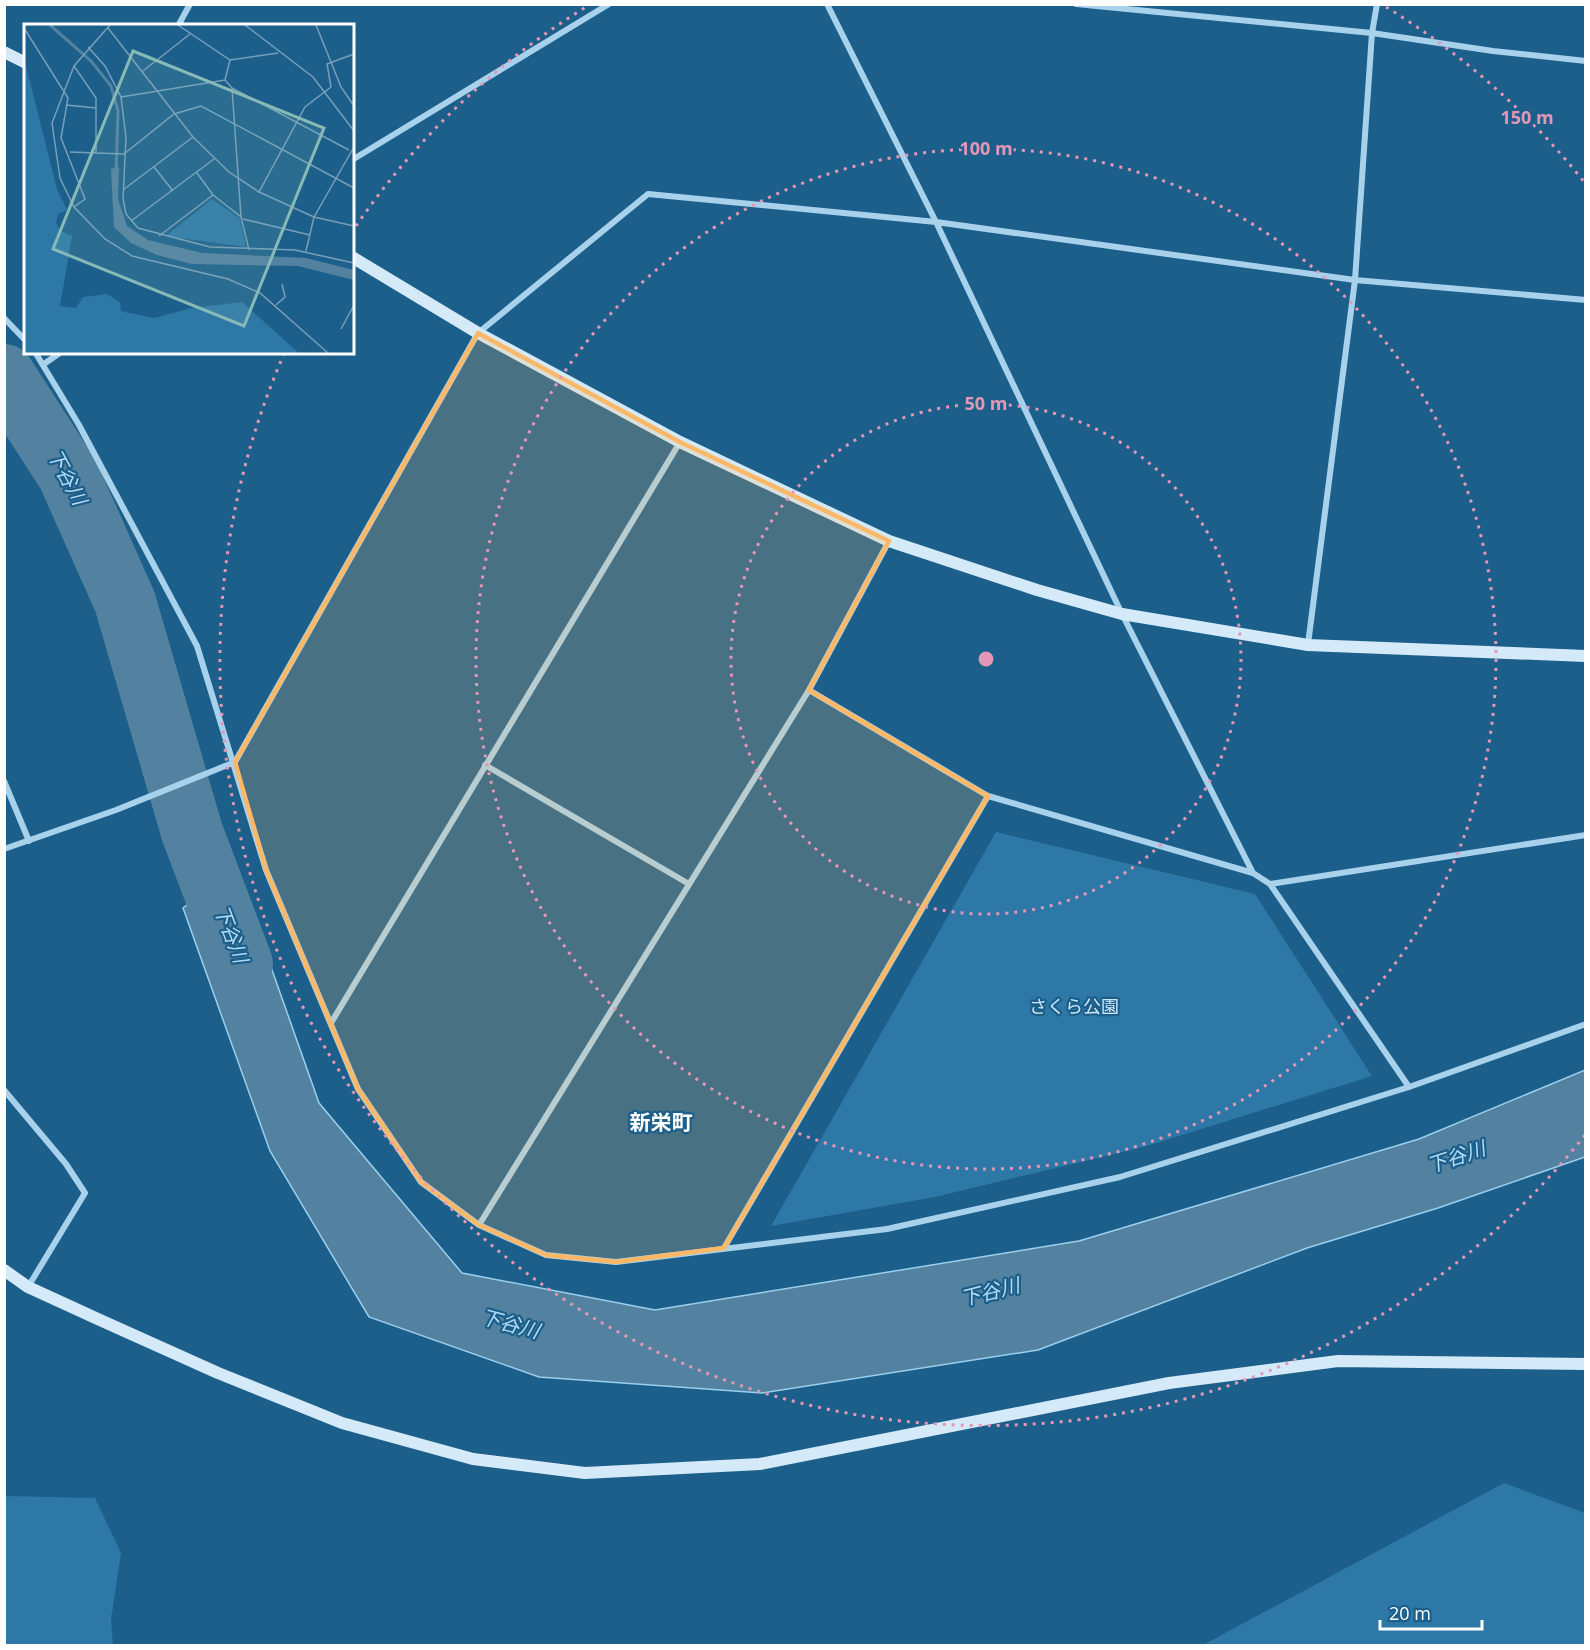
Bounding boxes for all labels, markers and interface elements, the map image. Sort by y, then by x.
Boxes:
inset map [24,24,354,354]
text: 150 m [1500,105,1554,129]
text: 100 m [959,136,1013,160]
text: 50 m [965,391,1007,415]
water label: 下谷川 [41,444,94,511]
centre of rings [976,649,996,669]
water label: 下谷川 [208,901,256,969]
park label: さくら公園 [1029,994,1119,1018]
district label: 新栄町 [630,1108,693,1136]
water label: 下谷川 [1423,1134,1490,1179]
water label: 下谷川 [958,1271,1024,1312]
water label: 下谷川 [478,1303,545,1345]
scale bar [1380,1593,1482,1631]
text: 20 m [1389,1601,1431,1625]

